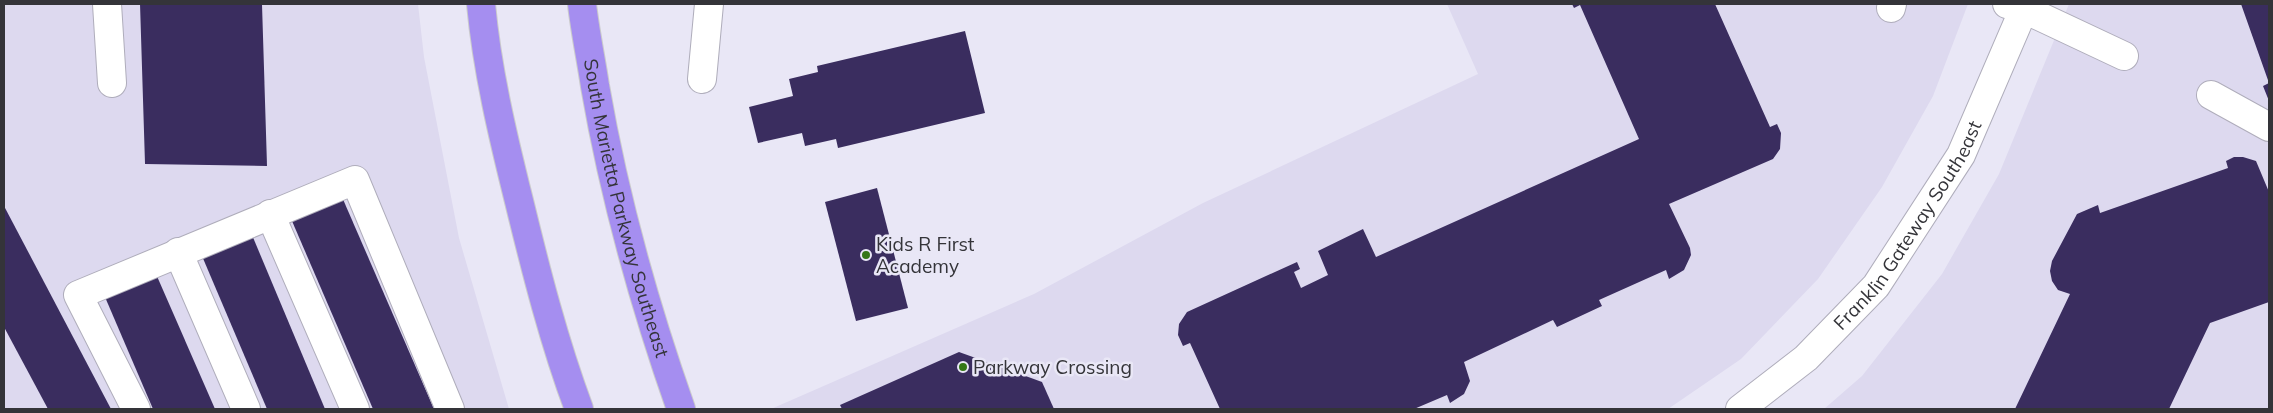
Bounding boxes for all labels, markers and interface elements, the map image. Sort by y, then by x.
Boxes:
street label: South Marietta Parkway Southeast [579,57,675,361]
street label: Franklin Gateway Southeast [1828,116,1987,335]
place label: Kids R First Academy [876,232,975,278]
marker: Kids R First Academy [860,249,872,261]
place label: Parkway Crossing [973,355,1132,379]
marker: Parkway Crossing [957,361,969,373]

